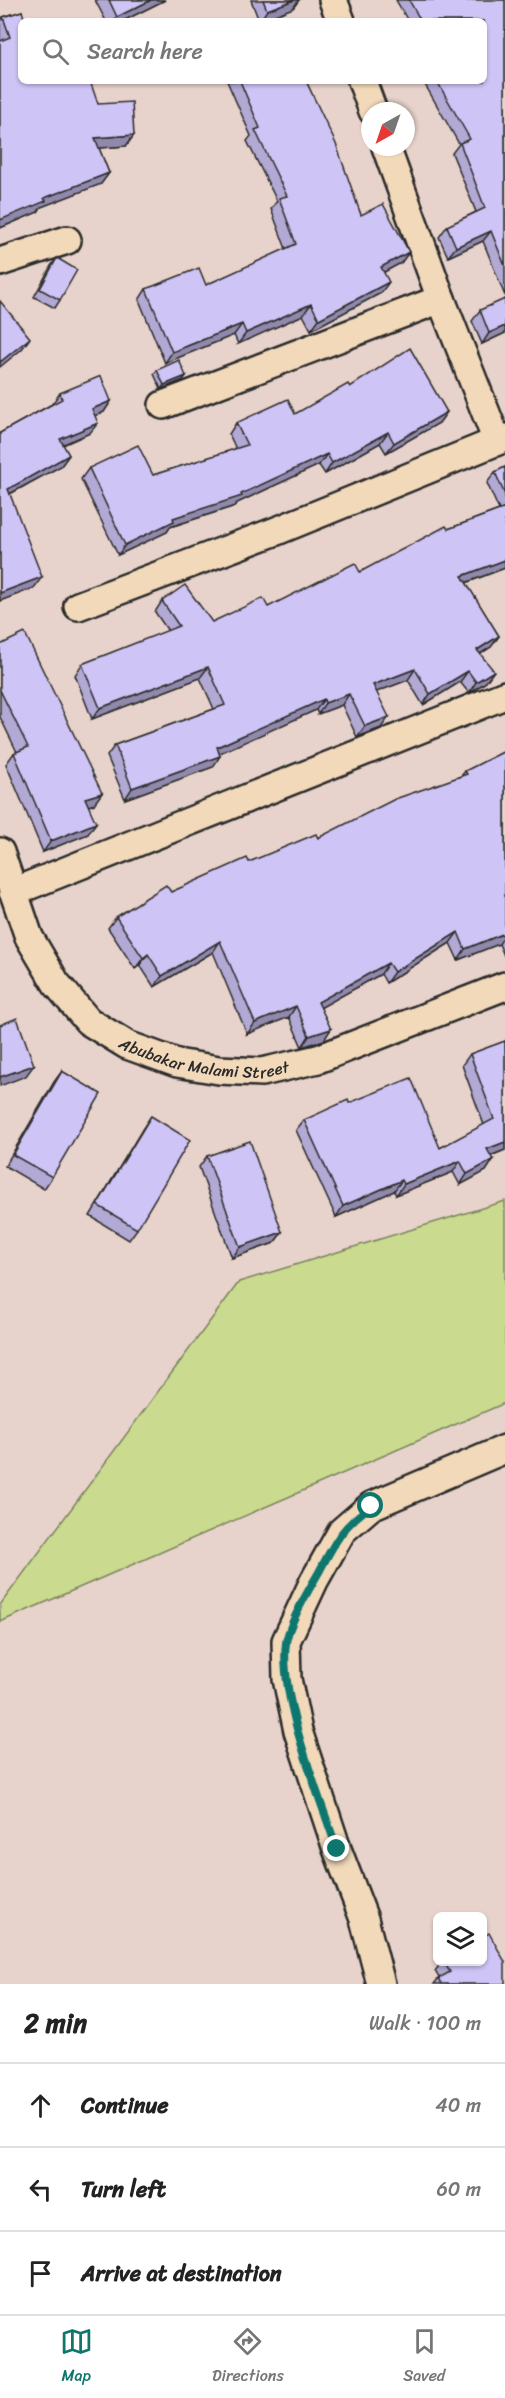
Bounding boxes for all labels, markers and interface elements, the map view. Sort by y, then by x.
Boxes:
search box [18,18,487,84]
text: Search here [87,32,203,71]
icon: search [39,35,72,68]
north arrow [361,102,415,156]
street label: Abubakar Malami Street [113,1028,292,1087]
route start [357,1492,383,1518]
route end [323,1835,349,1861]
map controls [433,1912,487,1966]
button: layers [433,1912,487,1966]
text: 2 min [24,2000,87,2046]
text: Walk · 100 m [369,2006,481,2041]
text: Continue [81,2086,169,2125]
text: 40 m [435,2088,481,2123]
icon: ahead [24,2089,57,2122]
text: Turn left [81,2170,166,2209]
text: 60 m [436,2172,481,2207]
icon: left [24,2173,57,2206]
text: Arrive at destination [81,2254,282,2293]
icon: arrive [24,2257,57,2290]
tab: Map [60,2325,93,2390]
tab: Directions [212,2325,284,2390]
tab: Saved [403,2325,445,2390]

